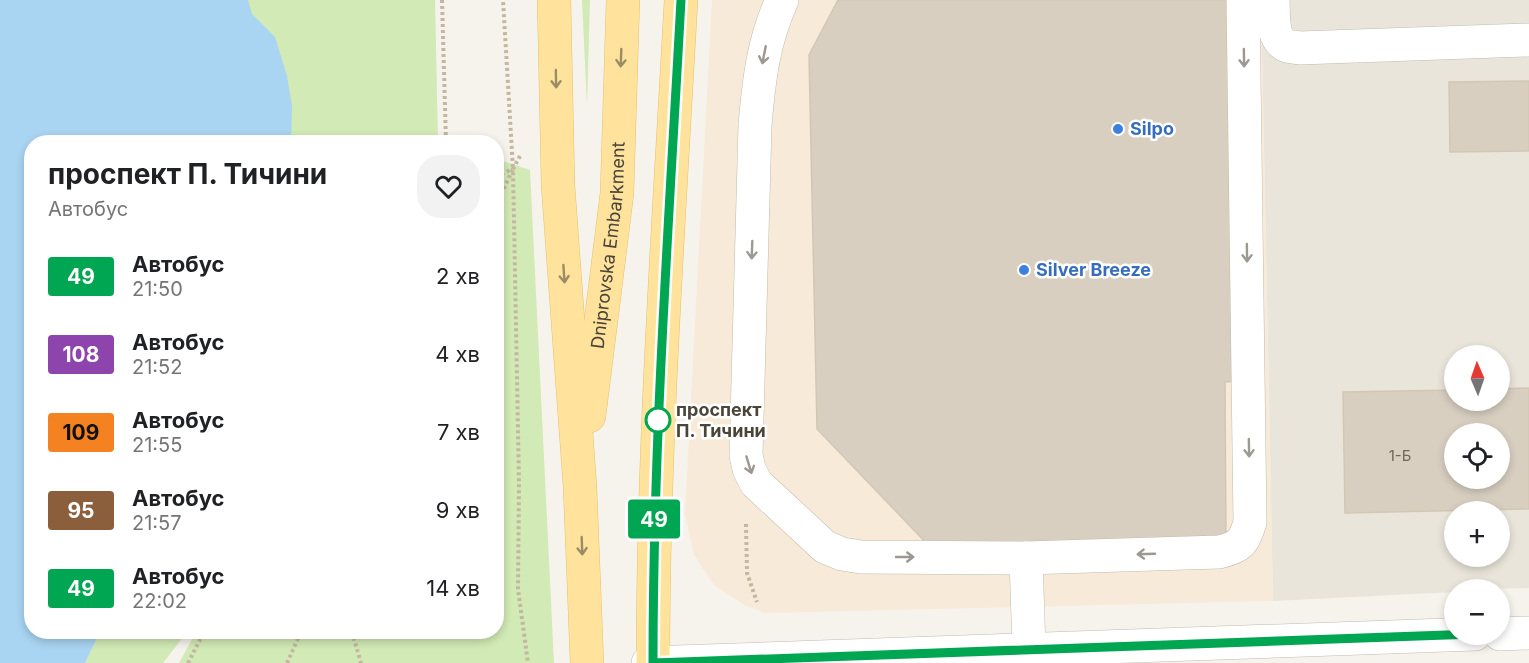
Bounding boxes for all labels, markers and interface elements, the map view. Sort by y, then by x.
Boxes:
one-way arrow [758,45,769,65]
one-way arrow [615,48,627,68]
one-way arrow [1238,48,1250,68]
one-way arrow [550,69,561,89]
place label: Silpo [1130,118,1174,139]
marker: Silpo [1111,122,1125,136]
street label: Dniprovska Embarkment [587,141,629,350]
button: heart [417,155,480,218]
text: проспект П. Тичини [48,157,327,191]
text: Автобус [48,197,128,221]
one-way arrow [746,239,757,259]
one-way arrow [1241,243,1253,263]
text: Автобус [132,251,225,277]
place label: Silver Breeze [1036,259,1151,280]
text: 2 хв [436,263,480,289]
marker: Silver Breeze [1017,263,1031,277]
text: 49 [67,264,95,289]
one-way arrow [559,264,570,284]
text: 21:50 [132,277,183,301]
text: Автобус [132,329,225,355]
text: 4 хв [435,341,480,367]
text: 108 [63,342,99,367]
north arrow [1444,345,1510,411]
map controls [1444,345,1510,645]
text: 21:52 [132,355,182,379]
place label: проспект П. Тичини [676,399,766,441]
text: Автобус [132,407,225,433]
marker: проспект П. Тичини [645,407,671,433]
text: 7 хв [437,419,480,445]
text: 109 [63,420,99,445]
button: locate [1444,423,1510,489]
text: 21:55 [132,433,182,457]
one-way arrow [1243,438,1255,458]
house number: 1-Б [1389,446,1411,465]
one-way arrow [744,455,755,474]
text: Автобус [132,485,225,511]
text: 9 хв [436,497,480,523]
text: 95 [67,498,95,523]
line badge: 49 [627,500,681,538]
button: + [1444,501,1510,567]
text: 49 [640,507,668,532]
text: 21:57 [132,511,182,535]
one-way arrow [577,535,588,555]
one-way arrow [1136,549,1156,560]
one-way arrow [894,551,914,563]
text: Автобус [132,563,225,589]
text: 14 хв [426,575,480,601]
text: 49 [67,576,95,601]
button: − [1444,579,1510,645]
text: 22:02 [132,589,187,613]

